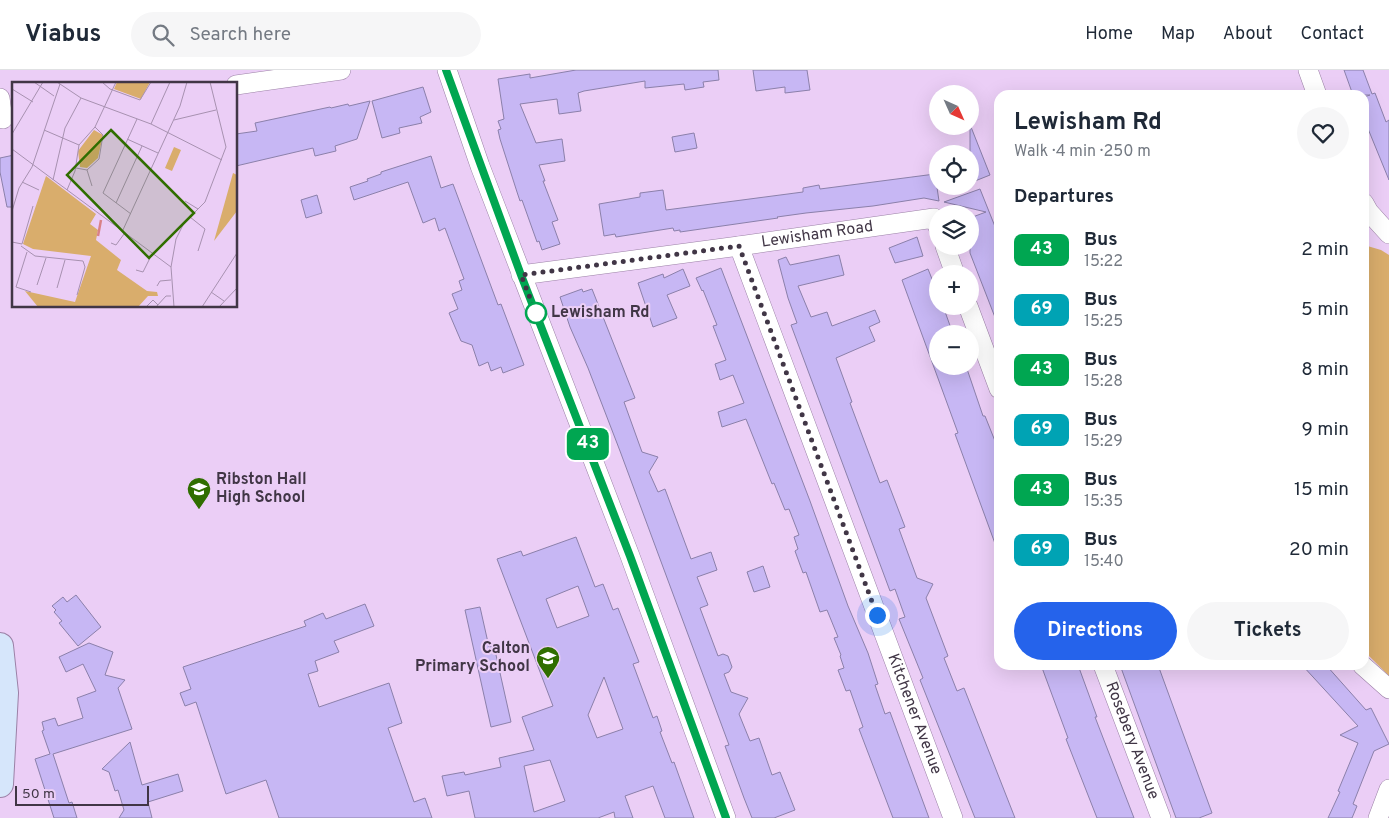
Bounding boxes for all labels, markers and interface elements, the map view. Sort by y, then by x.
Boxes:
search box [131,12,481,57]
text: Viabus [25,20,101,50]
icon: search [149,21,177,49]
text: Search here [189,23,291,47]
text: Home [1085,23,1133,46]
text: Map [1161,23,1195,46]
text: About [1223,23,1272,46]
text: Contact [1300,23,1364,46]
inset map [12,82,238,308]
north arrow [929,85,979,135]
map controls [929,85,979,375]
button: heart [1297,107,1349,159]
text: Lewisham Rd [1014,108,1162,138]
text: Walk · 4 min · 250 m [1014,142,1151,162]
button: locate [929,145,979,195]
text: Departures [1014,185,1114,209]
button: layers [929,205,979,255]
street label: Lewisham Road [760,217,874,253]
text: Bus [1084,228,1118,252]
text: 43 [1030,238,1053,261]
text: 2 min [1301,238,1349,262]
text: 15:22 [1084,252,1123,272]
button: + [929,265,979,315]
text: Bus [1084,288,1118,312]
text: 69 [1030,298,1053,321]
text: 5 min [1301,298,1349,322]
marker: Lewisham Rd [525,302,547,324]
place label: Lewisham Rd [551,303,650,323]
text: 15:25 [1084,312,1123,332]
button: − [929,325,979,375]
text: Bus [1084,348,1118,372]
text: 43 [1030,358,1053,381]
text: 8 min [1301,358,1349,382]
text: 15:28 [1084,372,1123,392]
text: Bus [1084,408,1118,432]
text: 69 [1030,418,1053,441]
text: 9 min [1302,418,1349,442]
line badge: 43 [566,428,610,460]
text: 43 [577,432,599,455]
text: 15:29 [1084,432,1123,452]
text: Bus [1084,468,1118,492]
place label: Ribston Hall High School [216,470,307,508]
school or university icon: Ribston Hall High School [186,476,212,510]
text: 43 [1030,478,1053,501]
text: 15 min [1294,478,1349,502]
text: 15:35 [1084,492,1123,512]
text: Bus [1084,528,1118,552]
text: 69 [1030,538,1053,561]
text: 20 min [1289,538,1349,562]
text: 15:40 [1084,552,1124,572]
button: Directions [1014,602,1177,660]
button: Tickets [1187,602,1349,660]
your location [865,603,890,628]
place label: Calton Primary School [415,639,530,677]
school or university icon: Calton Primary School [535,645,561,679]
street label: Kitchener Avenue [882,651,946,778]
street label: Rosebery Avenue [1100,679,1163,803]
scale bar [15,783,149,806]
text: 50 m [22,786,55,803]

